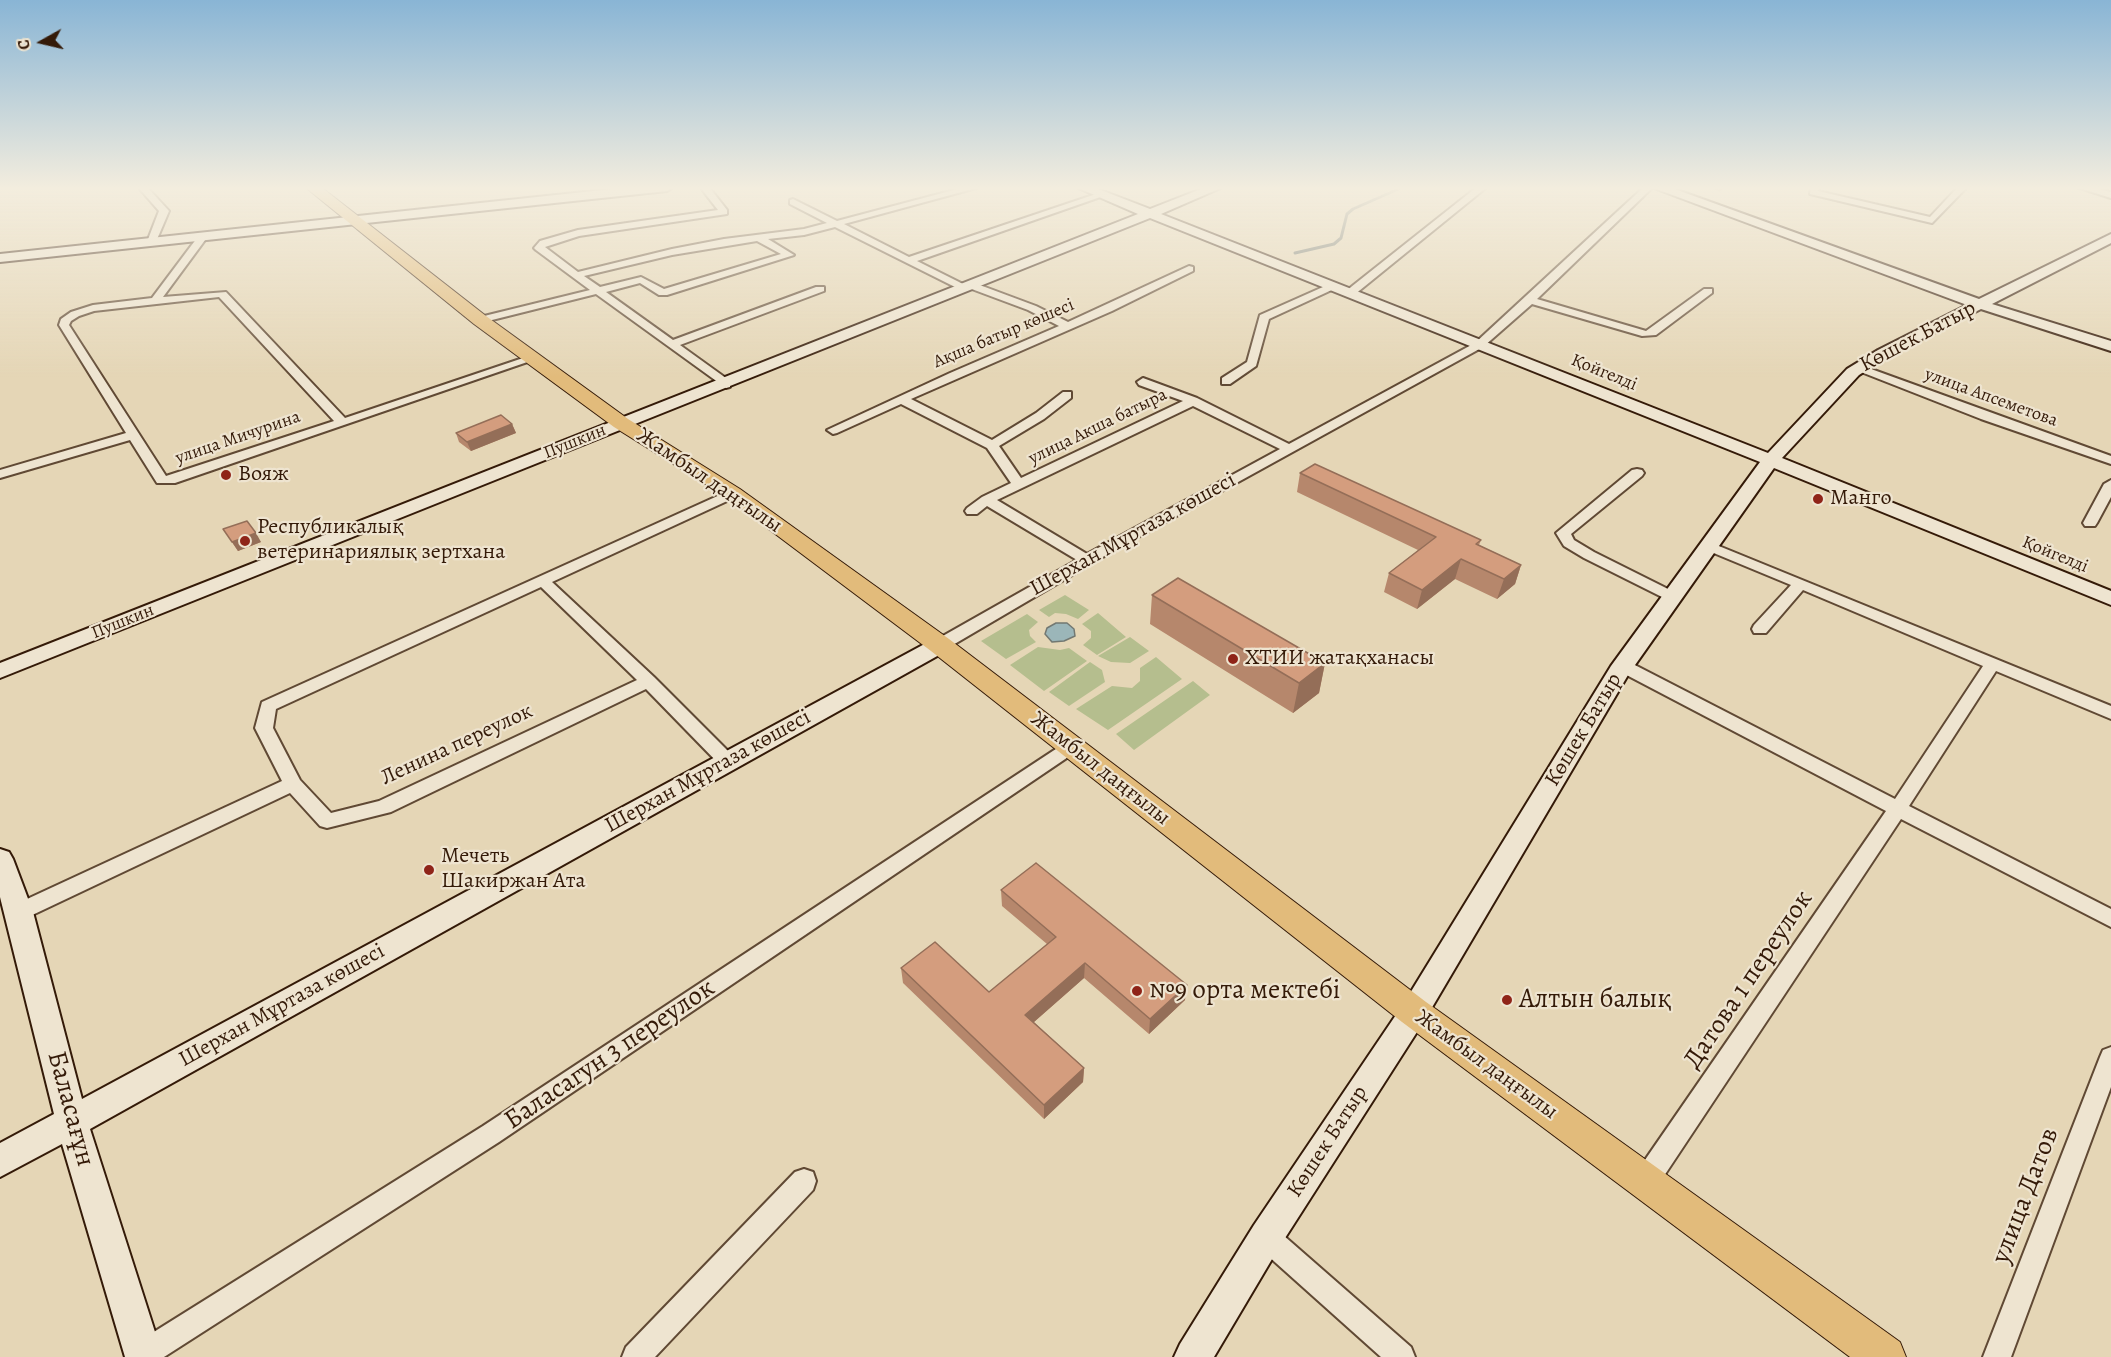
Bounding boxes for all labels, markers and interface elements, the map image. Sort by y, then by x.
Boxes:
north arrow [12,12,72,72]
text: С [13,38,36,51]
street label: Ақша батыр көшесі [930,295,1078,373]
street label: Көшек Батыр [1855,295,1981,379]
street label: Қойгелді [1568,350,1640,396]
street label: улица Апсеметова [1922,364,2060,432]
street label: улица Акша батыра [1025,384,1171,470]
street label: улица Мичурина [173,407,303,469]
street label: Пушкин [541,420,609,464]
street label: Жамбыл даңғылы [631,423,787,539]
place label: Вояж [238,462,289,488]
street label: Шерхан Мұртаза көшесі [1025,467,1241,603]
marker: Вояж [219,468,233,482]
place label: Манго [1830,486,1892,512]
marker: Манго [1811,492,1825,506]
place label: Республикалық ветеринариялық зертхана [257,515,506,566]
street label: Қойгелді [2019,532,2091,578]
marker: Республикалық ветеринариялық зертхана [238,534,252,548]
street label: Пушкин [89,600,157,644]
place label: ХТИИ жатақханасы [1245,646,1434,672]
marker: ХТИИ жатақханасы [1226,652,1240,666]
street label: Көшек Батыр [1540,668,1628,792]
street label: Ленина переулок [377,698,537,792]
street label: Шерхан Мұртаза көшесі [600,704,816,840]
street label: Жамбыл даңғылы [1025,706,1175,832]
place label: Мечеть Шакиржан Ата [441,844,586,896]
marker: Мечеть Шакиржан Ата [422,863,436,877]
street label: Датова 1 переулок [1677,885,1821,1075]
street label: Шерхан Мұртаза көшесі [174,938,390,1074]
street label: Баласагун 3 переулок [499,973,721,1137]
place label: №9 орта мектебі [1149,975,1340,1007]
marker: №9 орта мектебі [1130,984,1144,998]
place label: Алтын балық [1519,984,1671,1016]
marker: Алтын балық [1500,993,1514,1007]
street label: Жамбыл даңғылы [1410,1004,1562,1126]
street label: Баласағұн [39,1048,101,1170]
street label: Көшек Батыр [1282,1081,1374,1203]
street label: улица Датов [1985,1124,2067,1268]

